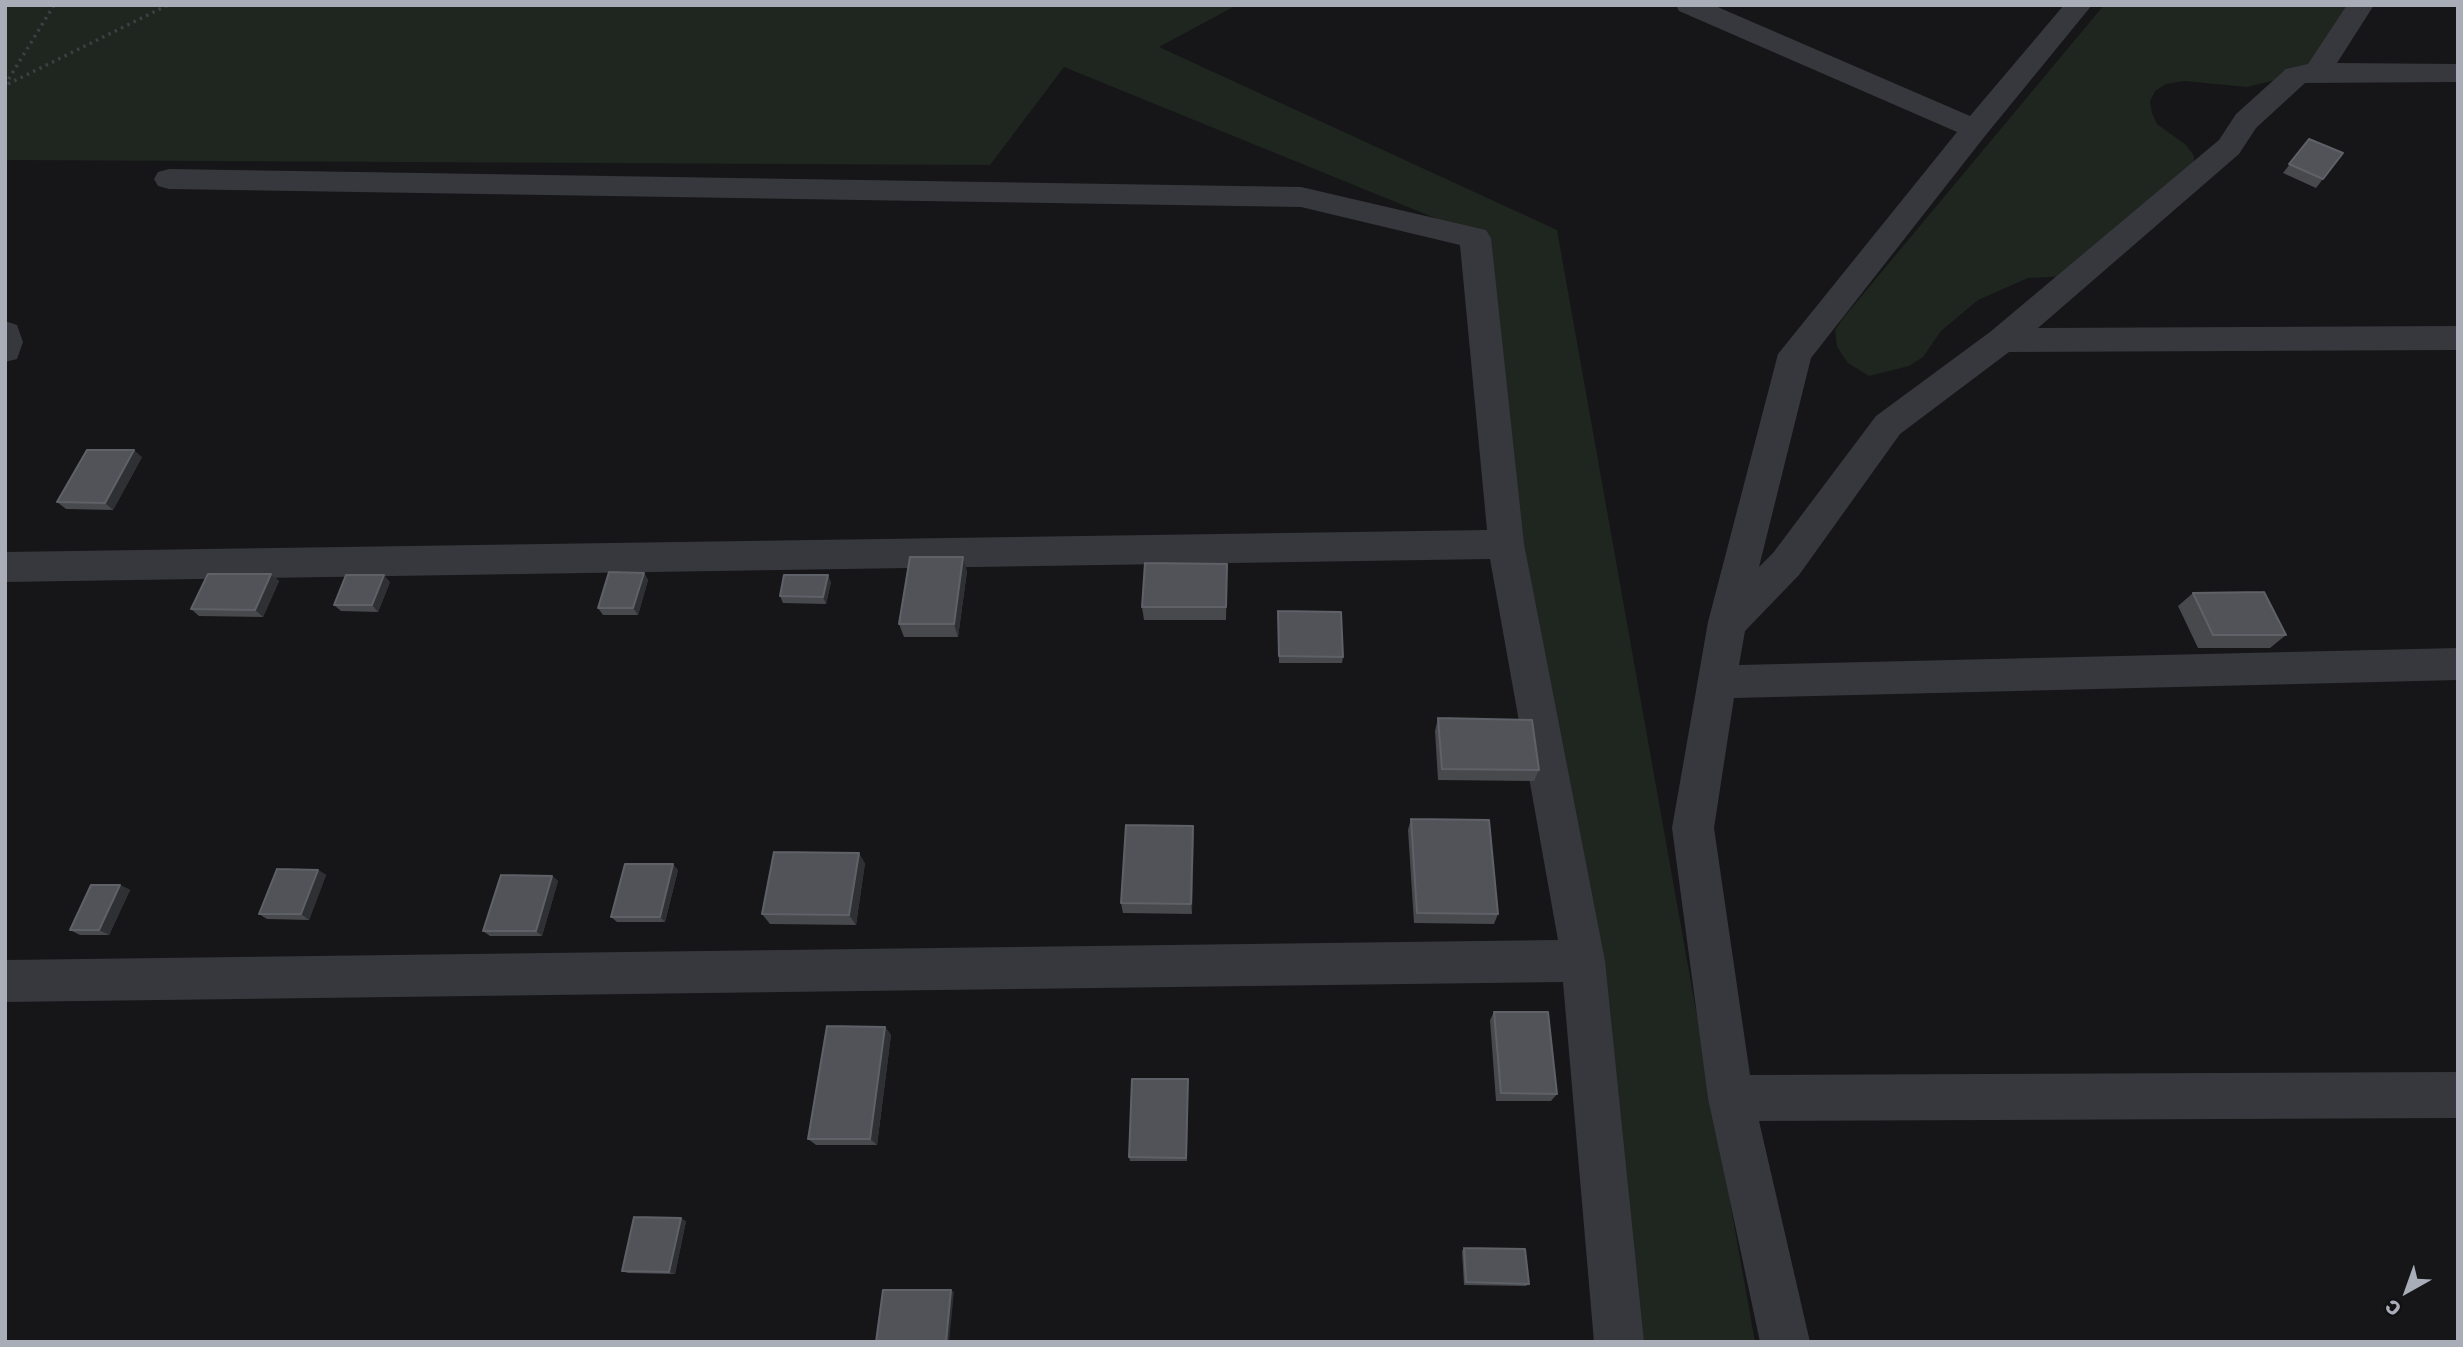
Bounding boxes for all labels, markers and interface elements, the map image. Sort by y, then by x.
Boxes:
north arrow [2372,1256,2442,1326]
text: С [2381,1294,2406,1321]

